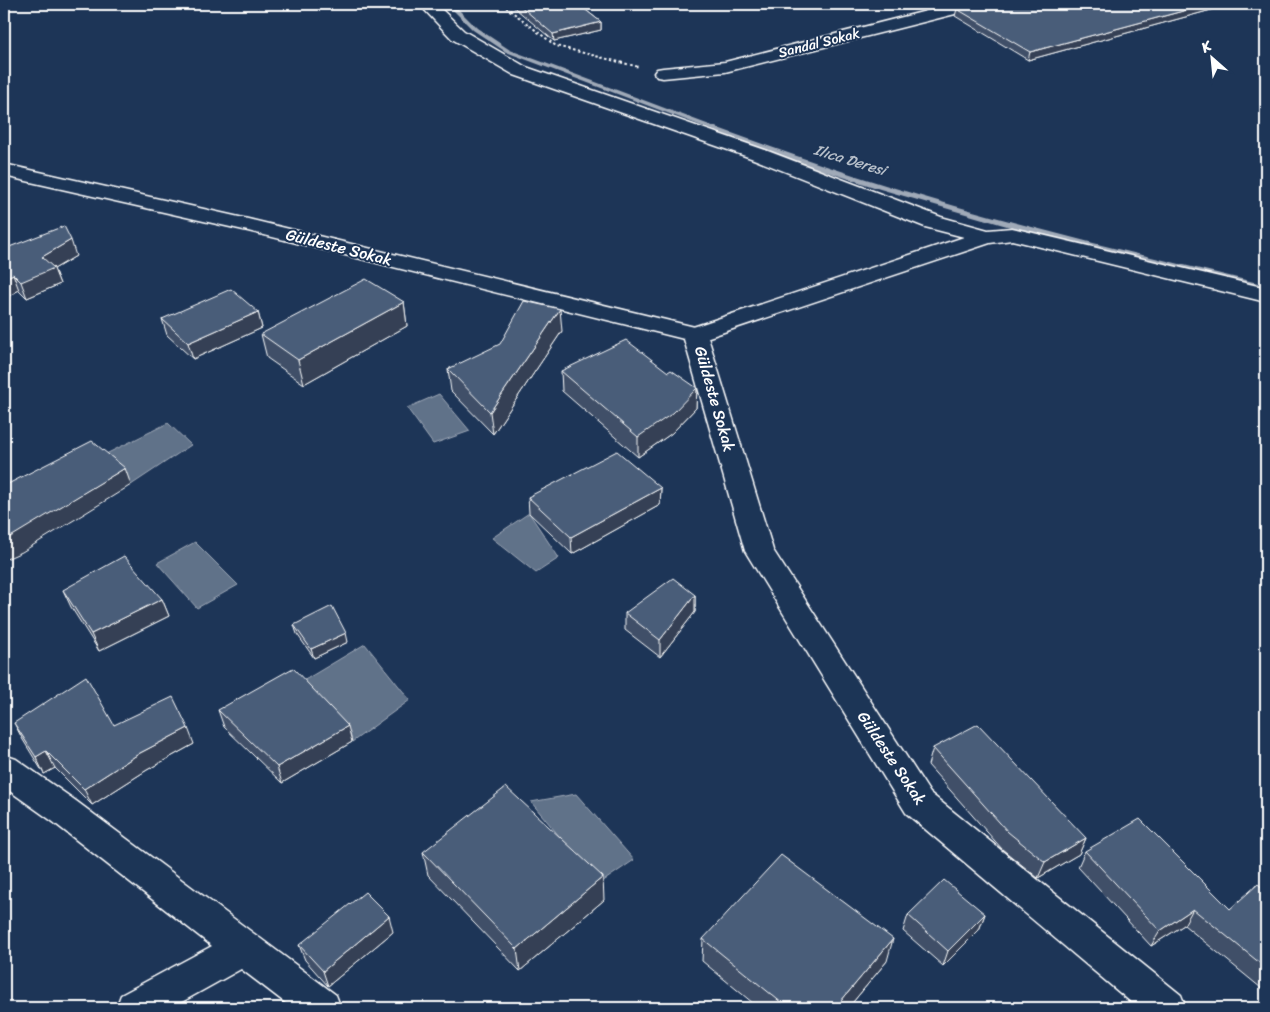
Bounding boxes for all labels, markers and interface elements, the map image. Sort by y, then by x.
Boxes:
street label: Sandal Sokak [776,21,863,65]
north arrow [1188,32,1238,82]
text: K [1196,33,1217,60]
water label: Ilıca Deresi [810,137,892,184]
street label: Güldeste Sokak [283,220,395,274]
street label: Güldeste Sokak [686,343,744,455]
street label: Güldeste Sokak [850,705,934,811]

